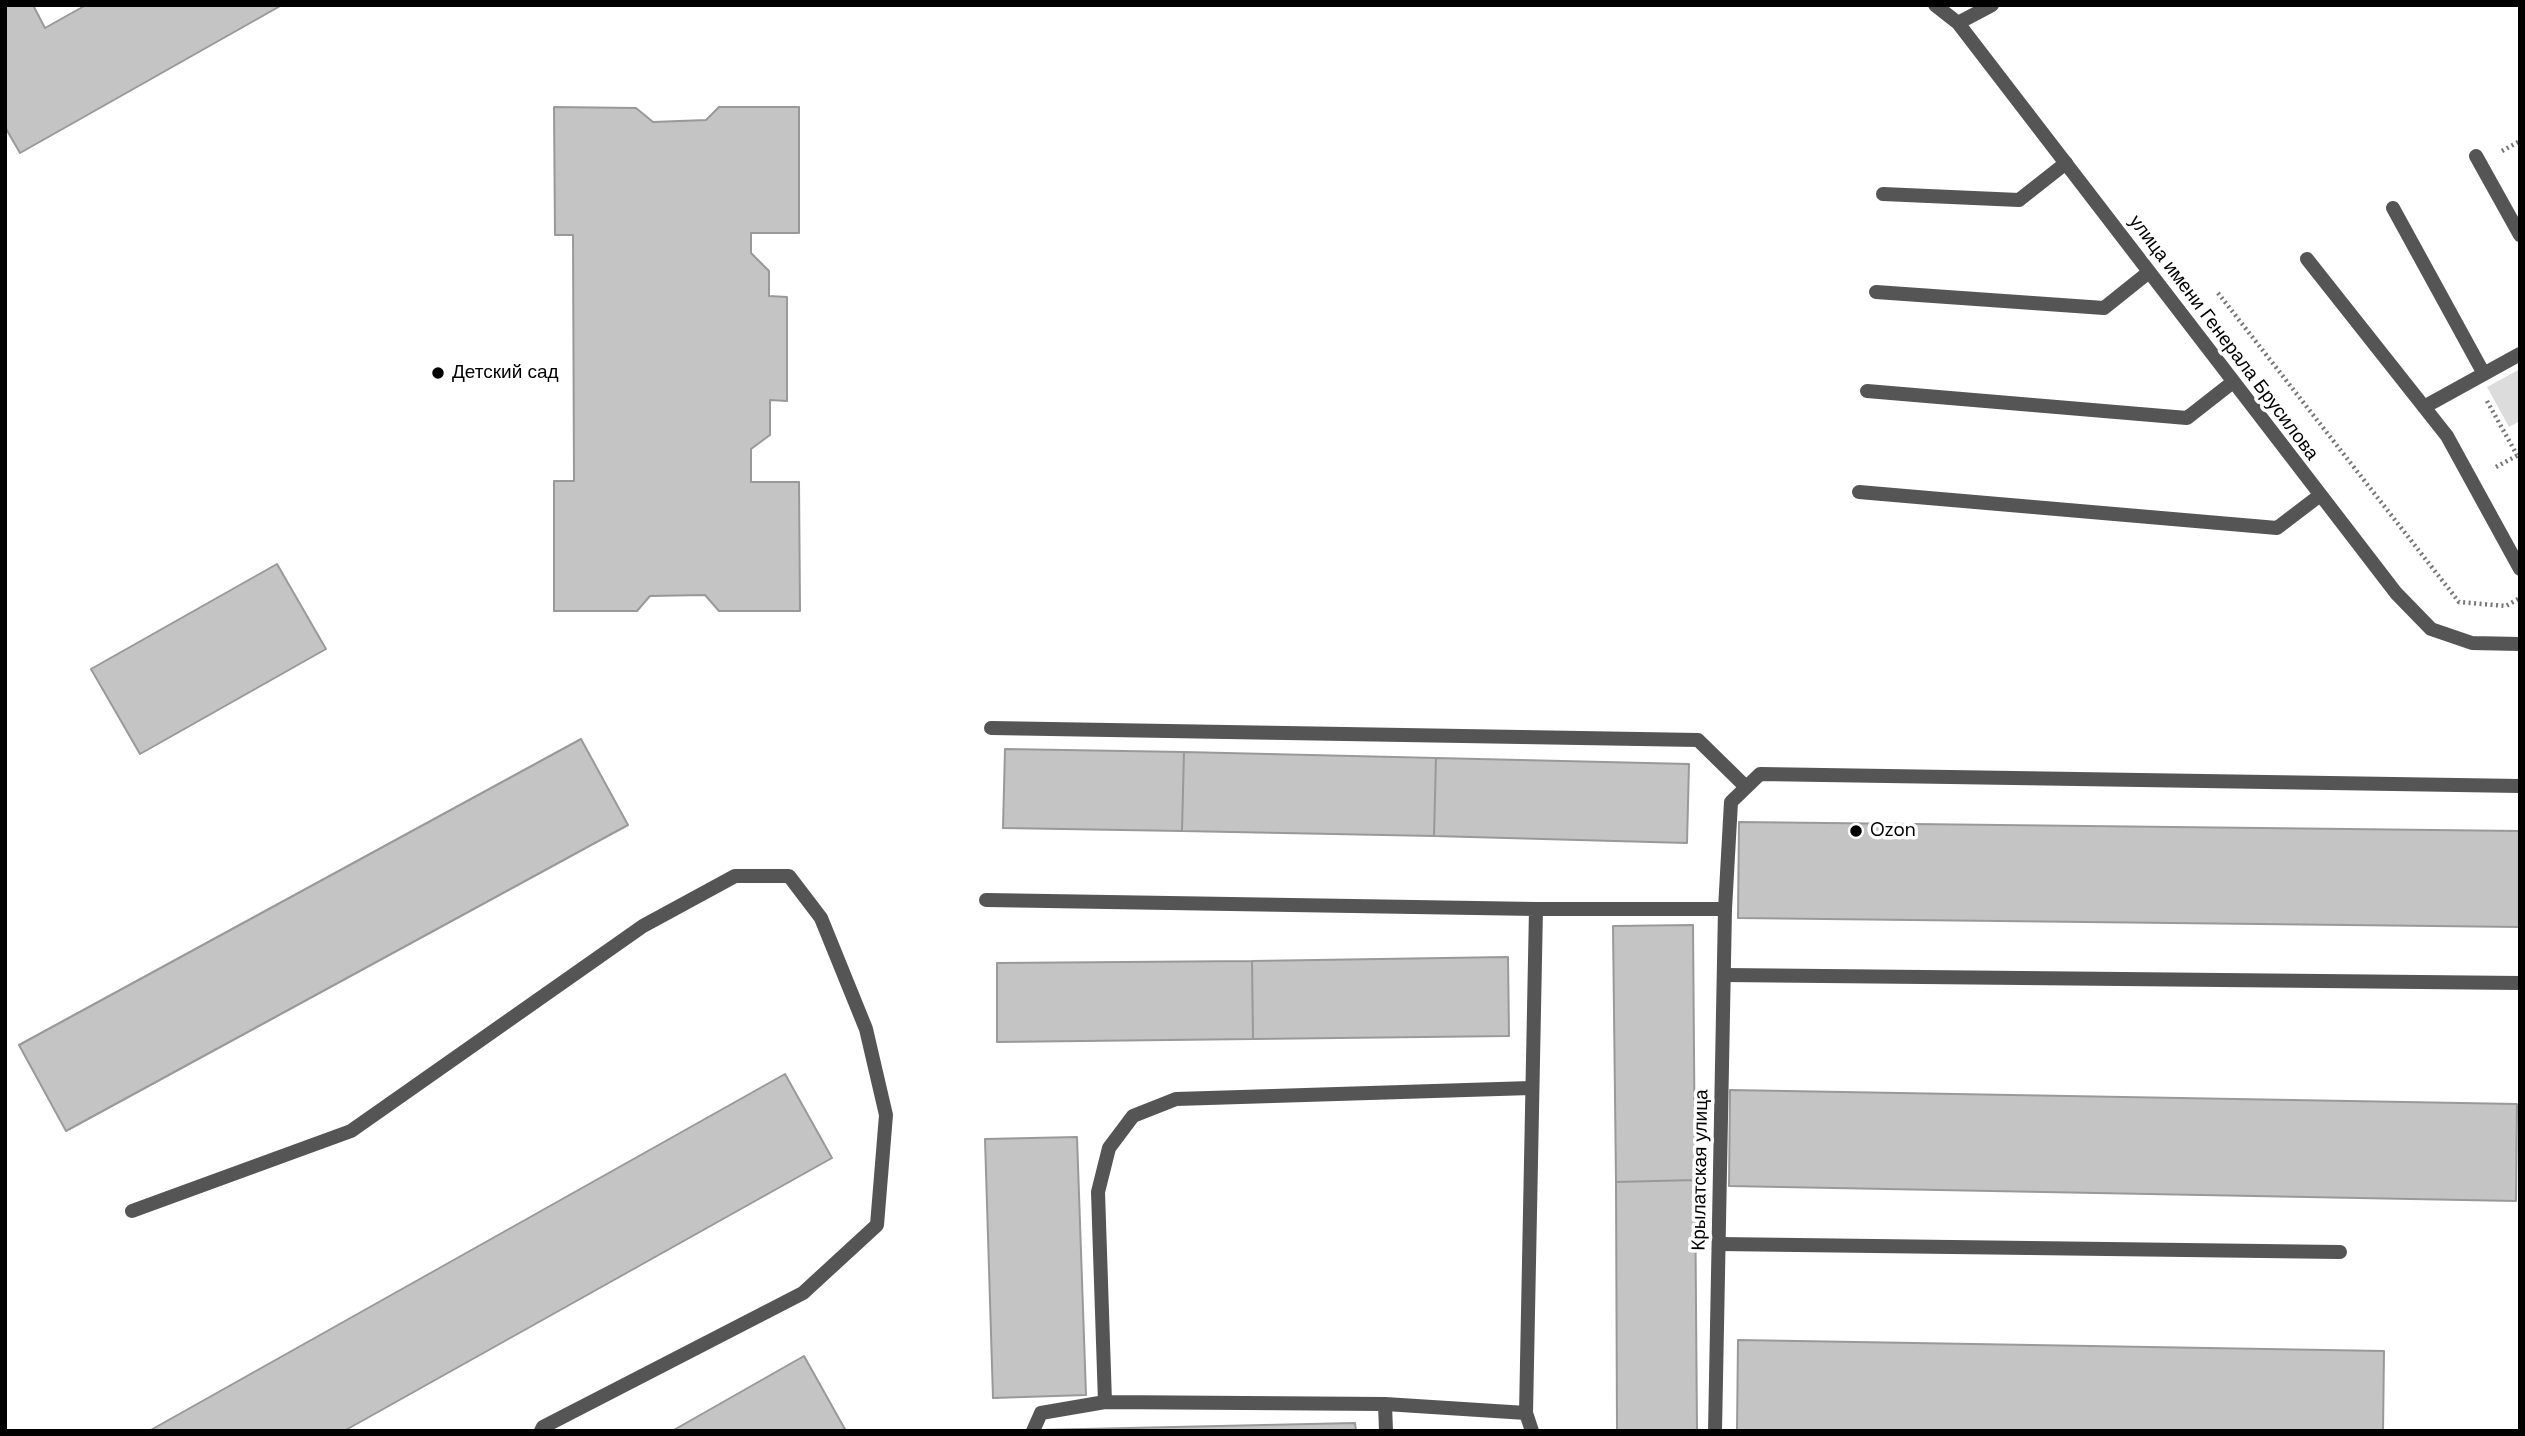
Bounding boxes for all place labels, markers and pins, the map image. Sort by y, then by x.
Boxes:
place label: Детский сад [452,362,559,384]
marker: Детский сад [430,365,446,381]
place label: Ozon [1870,820,1916,842]
marker: Ozon [1848,823,1864,839]

